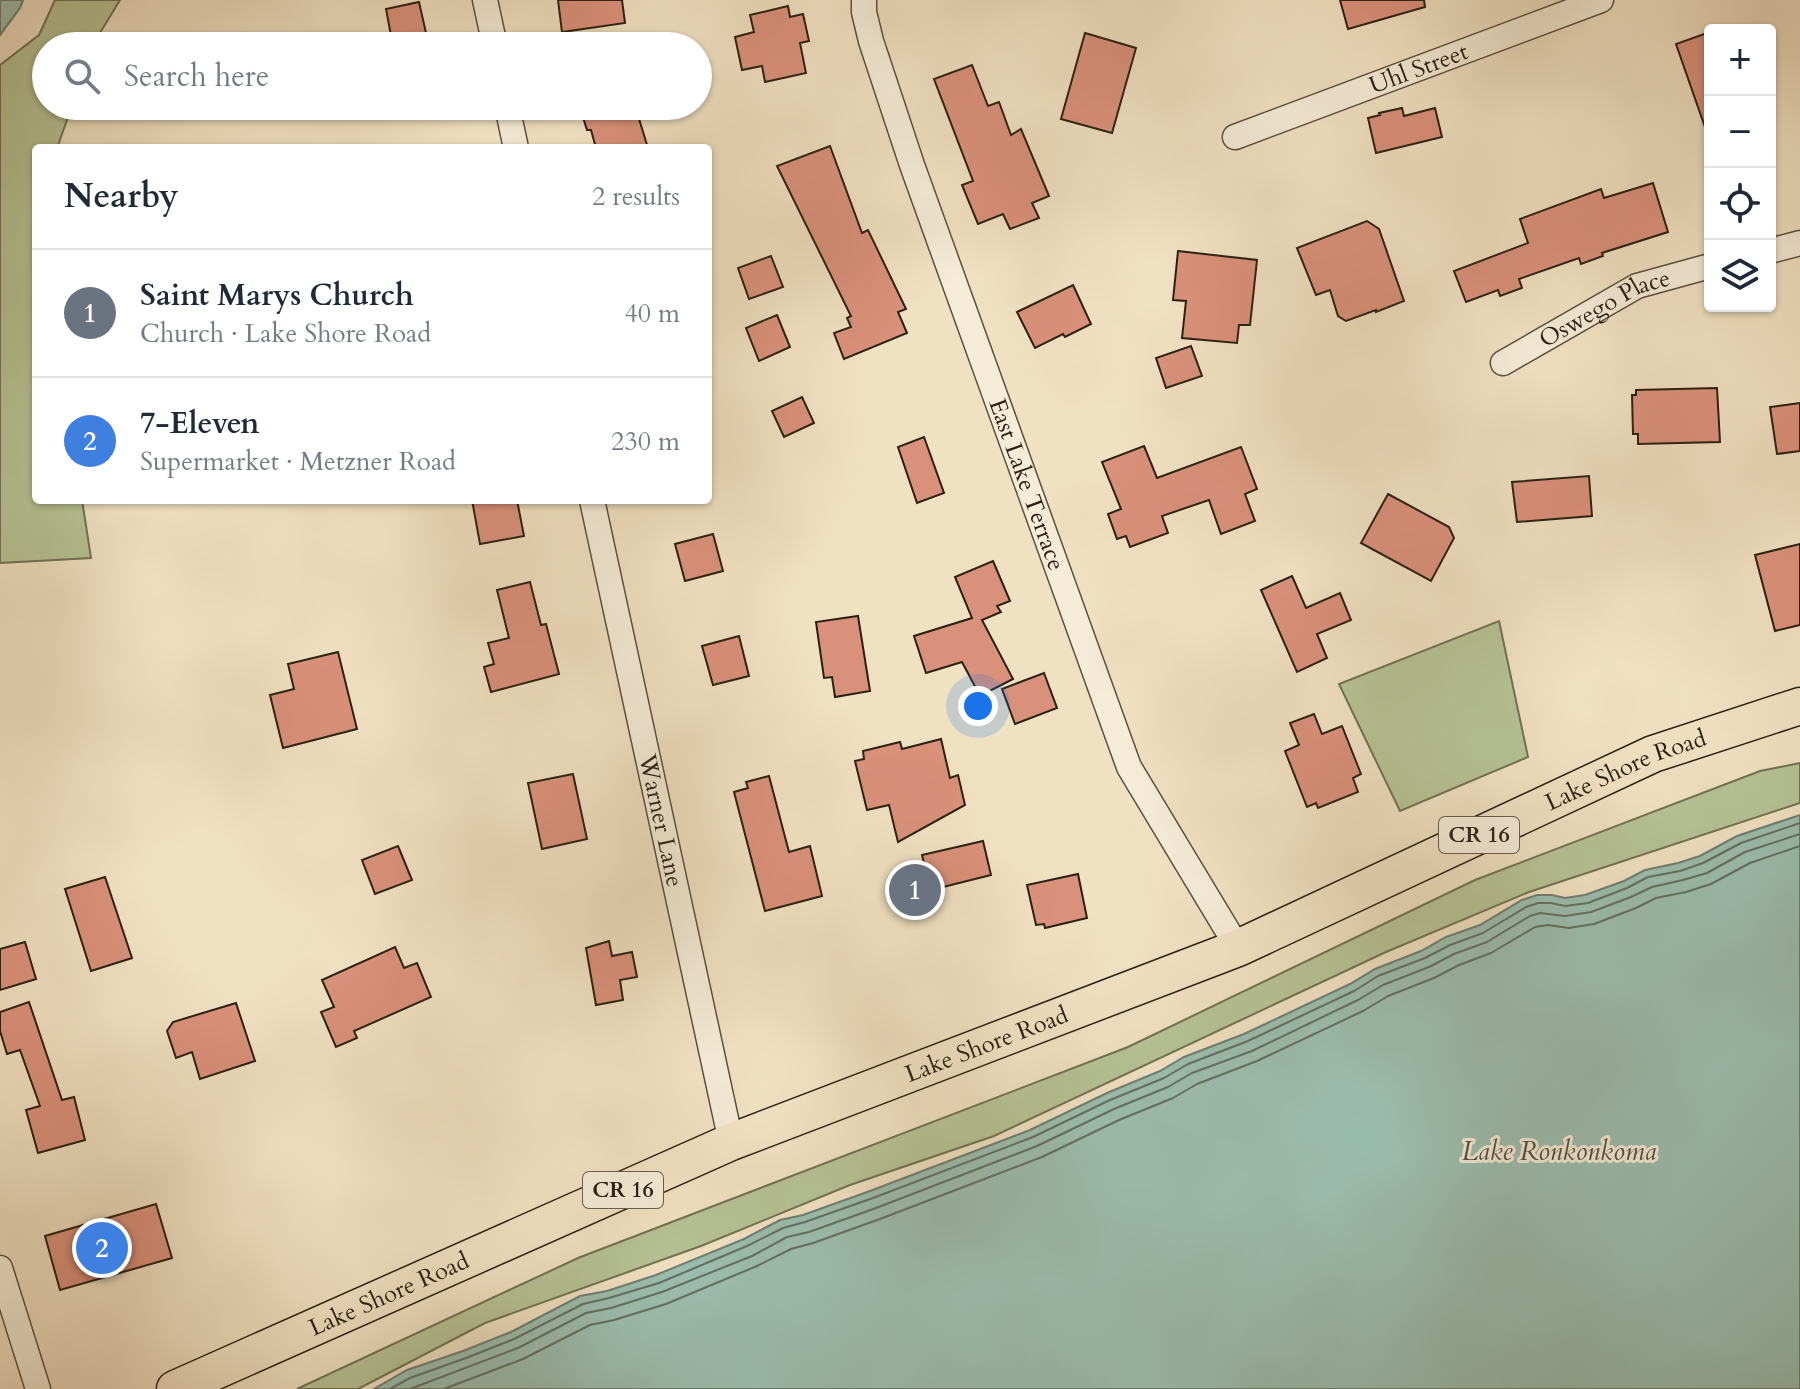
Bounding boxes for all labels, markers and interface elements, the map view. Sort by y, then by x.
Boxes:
map controls [1704,24,1776,312]
button: + [1704,24,1776,96]
search box [32,32,712,120]
street label: Uhl Street [1364,35,1473,102]
icon: search [60,54,104,98]
text: Search here [124,56,269,97]
button: − [1704,96,1776,168]
button: locate [1704,168,1776,240]
text: Nearby [64,173,179,219]
text: 2 results [592,179,680,214]
button: layers [1704,240,1776,312]
street label: Oswego Place [1533,261,1674,355]
text: Saint Marys Church [140,275,414,316]
text: 1 [83,296,97,331]
text: 40 m [624,296,680,331]
text: Church · Lake Shore Road [140,316,431,351]
street label: East Lake Terrace [981,394,1073,575]
text: 7-Eleven [140,403,259,444]
text: 2 [83,424,97,459]
text: 230 m [611,424,680,459]
text: Supermarket · Metzner Road [140,444,456,479]
your location [958,686,998,726]
street label: Lake Shore Road [1540,721,1710,819]
street label: Warner Lane [631,750,692,890]
road number: CR 16 [1439,817,1519,853]
pin: 1 [889,860,941,920]
street label: Lake Shore Road [900,998,1073,1090]
water label: Lake Ronkonkoma [1462,1134,1657,1169]
road number: CR 16 [583,1172,663,1208]
pin: 2 [76,1218,128,1278]
street label: Lake Shore Road [303,1244,474,1344]

